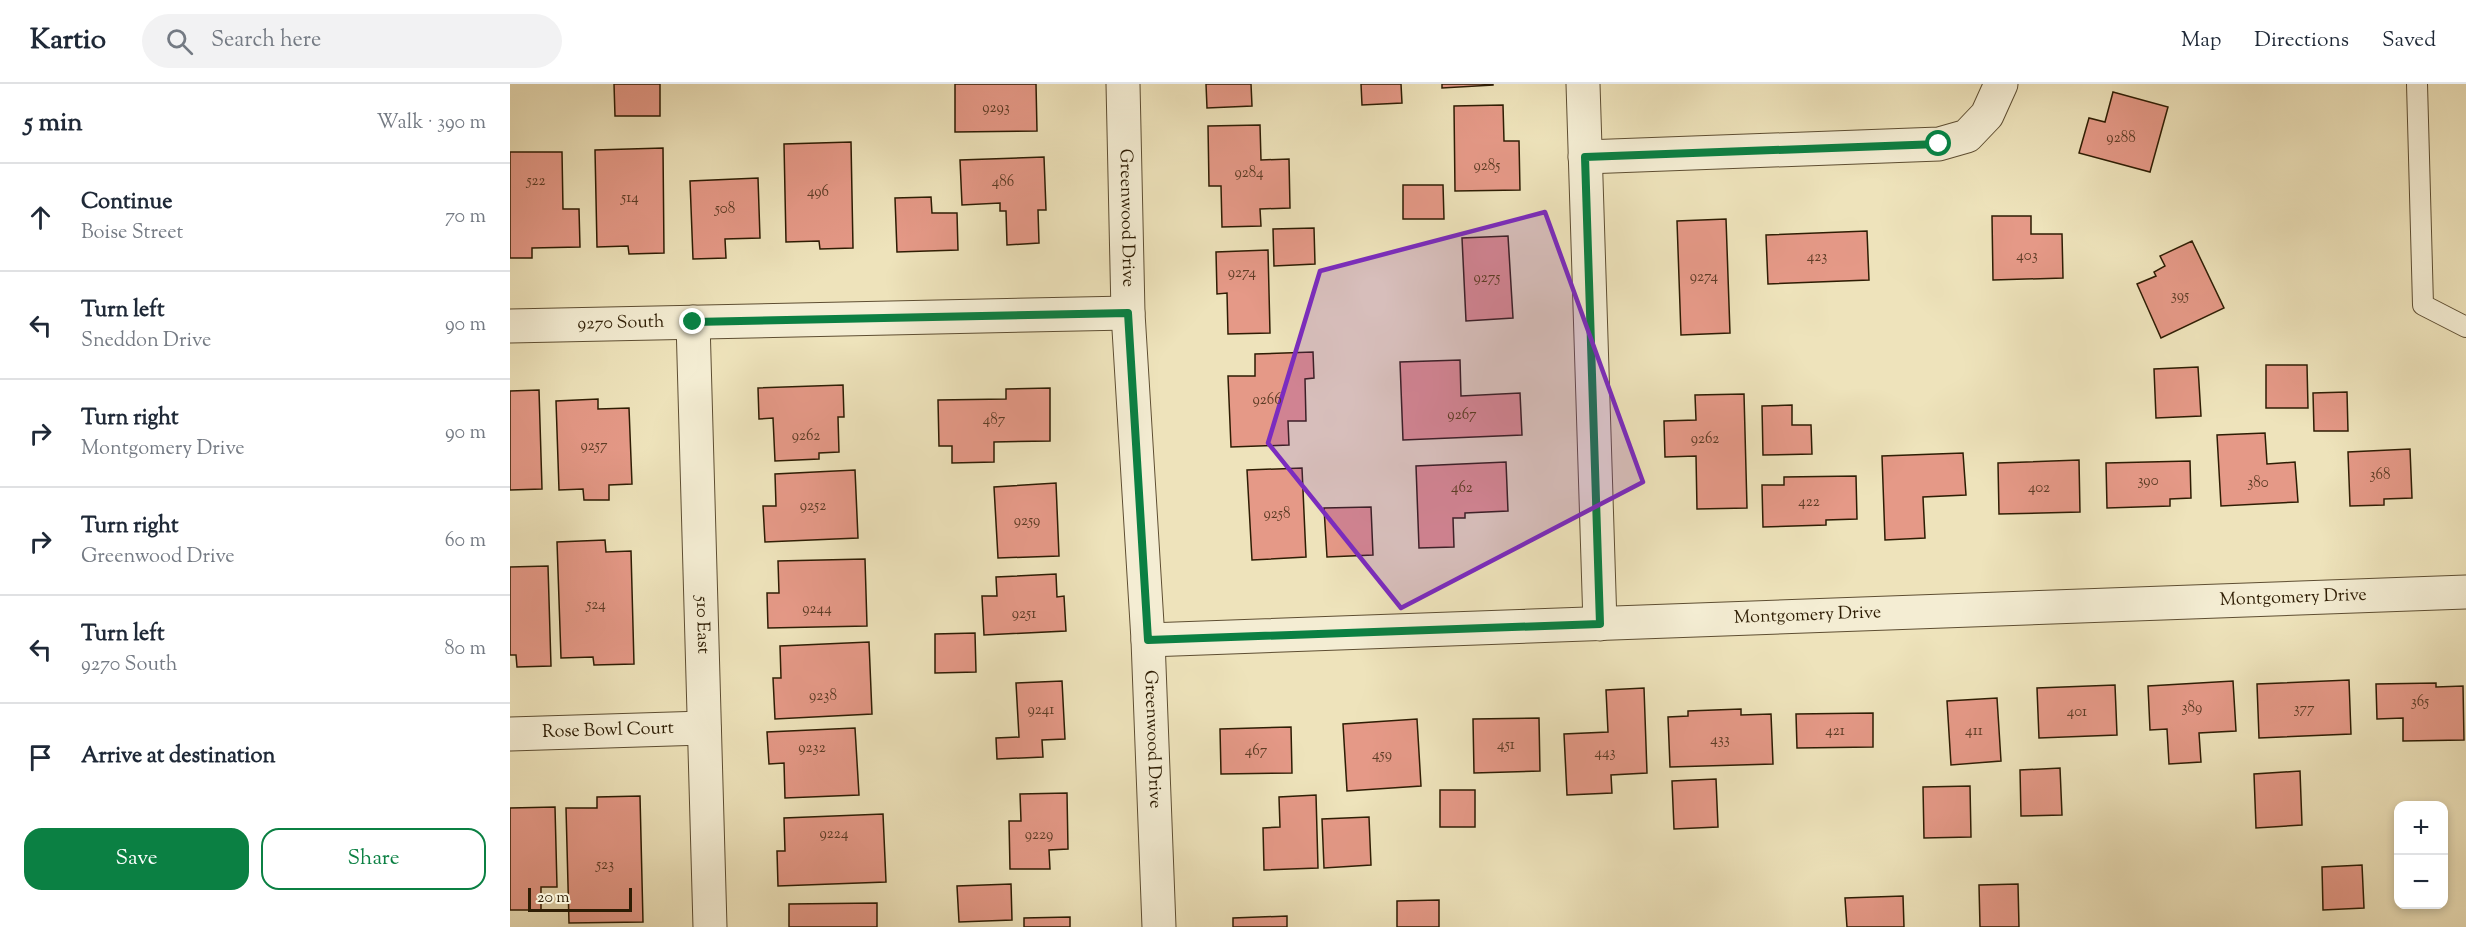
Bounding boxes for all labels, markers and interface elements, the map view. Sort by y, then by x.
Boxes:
search box [142,14,562,68]
text: Kartio [30,21,106,61]
icon: search [163,25,196,58]
text: Search here [211,25,321,57]
text: Map [2181,26,2221,56]
text: Directions [2254,26,2349,56]
text: Saved [2382,26,2436,56]
house number: 9293 [982,98,1010,119]
text: 5 min [24,105,83,142]
text: Walk · 390 m [377,109,486,138]
house number: 9288 [2106,128,2136,149]
route start [1925,130,1951,156]
street label: Greenwood Drive [1111,148,1140,287]
house number: 9285 [1474,156,1500,177]
house number: 9284 [1234,163,1264,184]
house number: 522 [525,171,546,192]
house number: 486 [992,172,1014,193]
house number: 496 [807,182,829,203]
text: Continue [81,187,172,219]
house number: 514 [620,188,639,209]
house number: 508 [714,199,735,220]
icon: ahead [24,201,57,234]
text: 70 m [445,203,486,232]
text: Boise Street [81,219,183,248]
house number: 403 [2016,246,2038,267]
house number: 423 [1807,247,1827,268]
house number: 9274 [1228,263,1257,284]
house number: 9274 [1690,267,1719,288]
house number: 9275 [1474,268,1500,289]
house number: 395 [2171,286,2189,307]
text: Turn left [81,295,164,327]
route end [679,308,705,334]
icon: left [24,309,57,342]
street label: 9270 South [577,310,665,338]
text: 90 m [445,311,486,340]
text: Sneddon Drive [81,327,211,356]
house number: 9266 [1252,390,1282,411]
text: Turn right [81,403,178,435]
house number: 9267 [1447,405,1477,426]
house number: 487 [983,410,1006,431]
icon: right [24,417,57,450]
text: 90 m [445,419,486,448]
house number: 9262 [792,426,820,447]
house number: 9262 [1691,429,1719,450]
text: Montgomery Drive [81,435,245,464]
house number: 9257 [581,436,608,457]
house number: 368 [2370,465,2390,486]
house number: 390 [2137,471,2159,492]
house number: 380 [2247,473,2269,494]
house number: 462 [1451,478,1473,499]
house number: 402 [2028,478,2050,499]
house number: 422 [1798,492,1820,513]
house number: 9252 [800,496,826,517]
house number: 9258 [1264,504,1290,525]
text: Turn right [81,511,178,543]
house number: 9259 [1014,511,1040,532]
icon: right [24,525,57,558]
text: 60 m [445,527,486,556]
text: Greenwood Drive [81,543,235,572]
street label: Montgomery Drive [2219,583,2367,614]
house number: 524 [585,595,606,616]
street label: 510 East [688,595,715,654]
house number: 9244 [802,599,832,620]
street label: Montgomery Drive [1733,600,1882,632]
house number: 9251 [1012,604,1036,625]
text: Turn left [81,619,164,651]
icon: left [24,633,57,666]
text: 80 m [445,635,486,664]
text: 9270 South [81,651,178,680]
street label: Greenwood Drive [1136,670,1167,809]
house number: 9238 [809,686,837,707]
house number: 365 [2411,692,2429,713]
house number: 389 [2182,698,2202,719]
house number: 377 [2293,699,2315,720]
house number: 9241 [1028,700,1054,721]
house number: 401 [2067,702,2087,723]
street label: Rose Bowl Court [542,716,674,746]
house number: 421 [1825,721,1845,742]
house number: 411 [1965,721,1983,742]
house number: 433 [1710,730,1730,751]
house number: 451 [1497,735,1515,756]
house number: 9232 [798,738,826,759]
icon: arrive [24,741,57,774]
text: Arrive at destination [81,741,276,773]
house number: 467 [1245,741,1268,762]
house number: 443 [1594,743,1616,764]
house number: 459 [1372,745,1392,766]
map controls [2394,801,2448,909]
button: + [2394,801,2448,855]
house number: 9224 [820,824,849,845]
house number: 9229 [1025,825,1053,846]
button: Save [24,828,249,890]
button: Share [261,828,486,890]
house number: 523 [595,855,614,876]
button: − [2394,855,2448,909]
scale bar [528,885,632,912]
text: 20 m [537,887,570,910]

